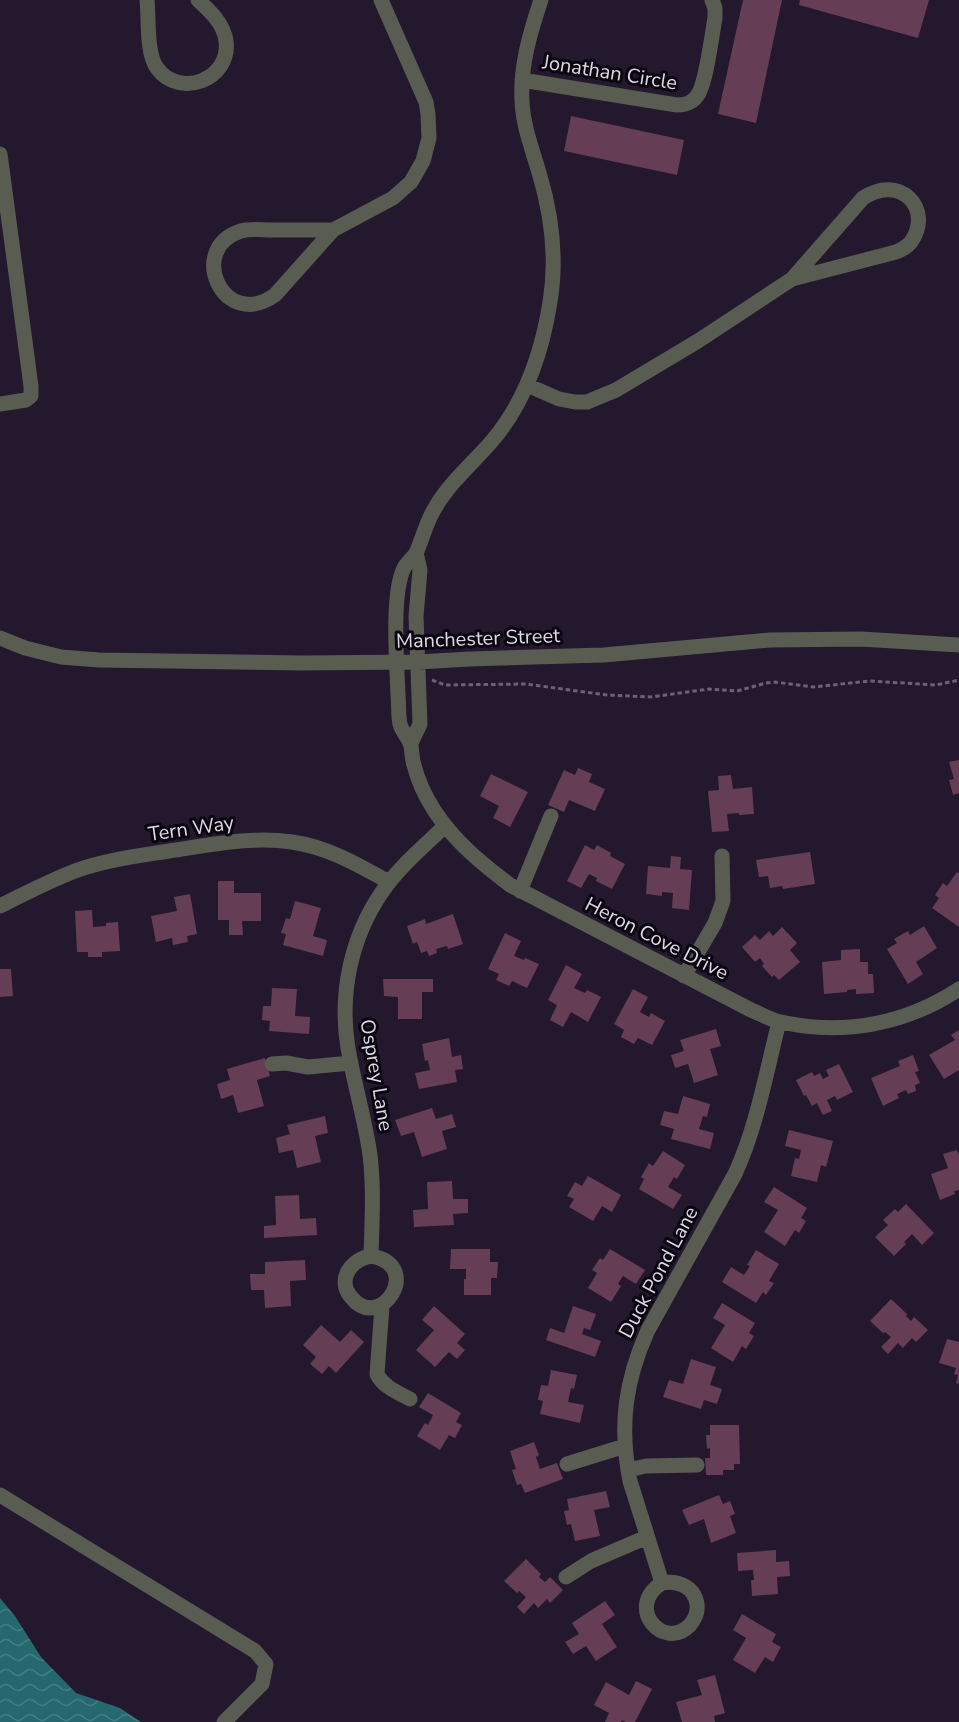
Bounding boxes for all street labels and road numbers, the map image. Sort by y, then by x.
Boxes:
street label: Jonathan Circle [540,48,679,96]
street label: Manchester Street [395,622,562,655]
street label: Tern Way [146,809,236,848]
street label: Heron Cove Drive [580,891,733,986]
street label: Osprey Lane [353,1017,400,1133]
street label: Duck Pond Lane [612,1202,704,1343]

